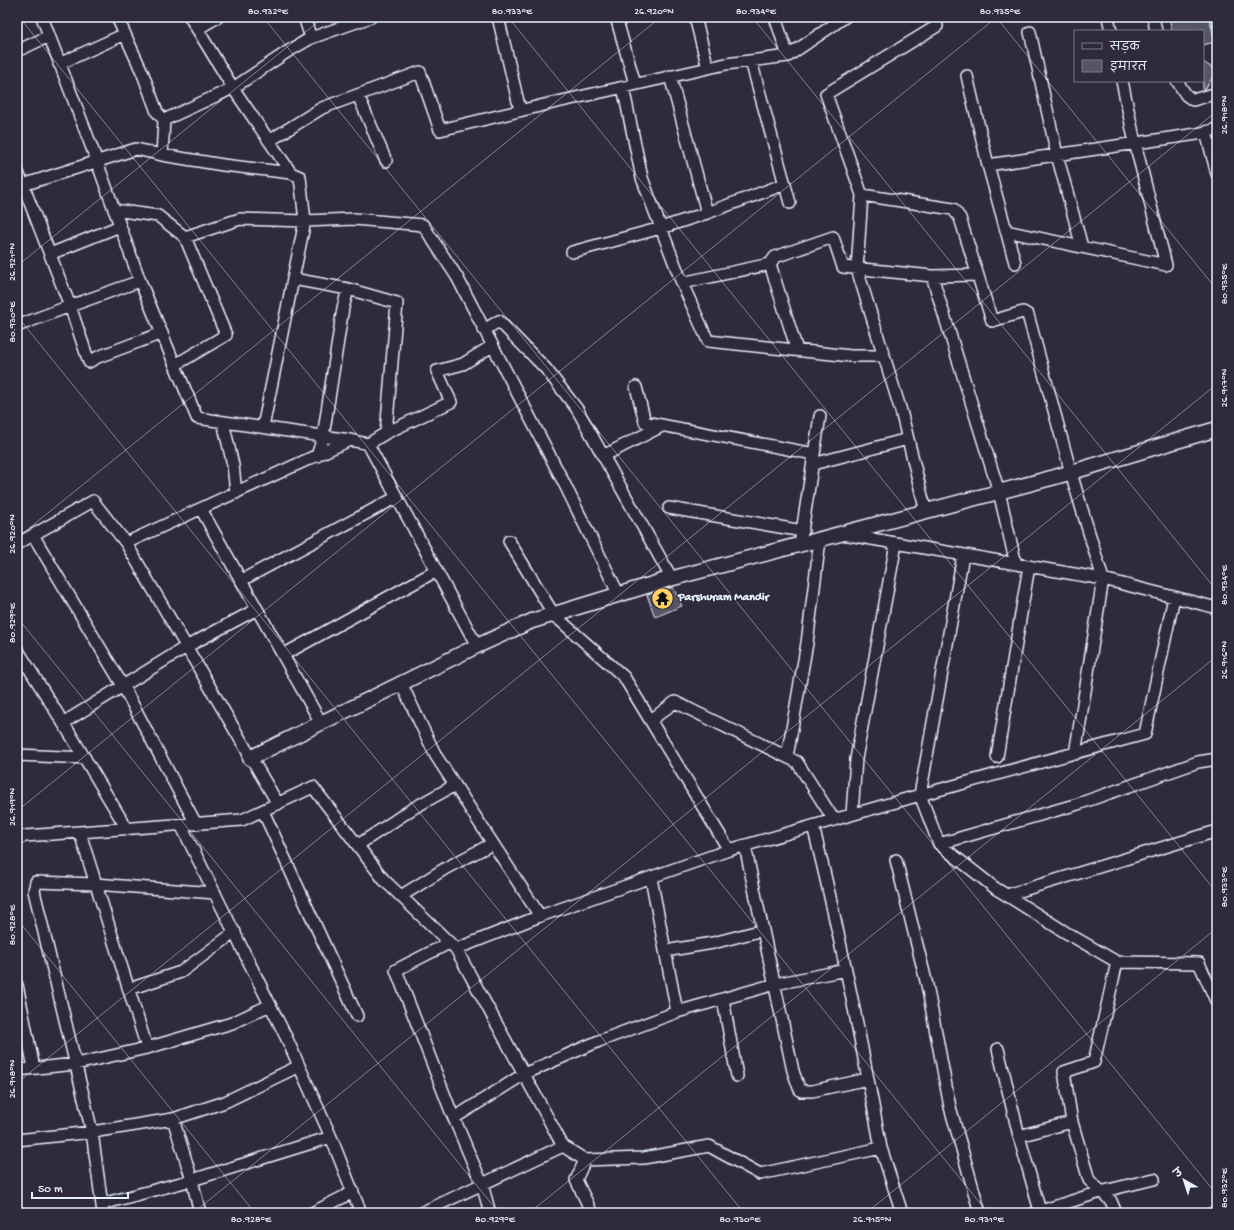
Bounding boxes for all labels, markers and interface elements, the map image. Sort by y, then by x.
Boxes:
text: 80.932°E [248,6,289,18]
text: 80.933°E [492,6,533,18]
text: 26.920°N [634,6,674,18]
text: 80.934°E [736,6,777,18]
text: 80.935°E [980,6,1021,18]
legend [1074,30,1204,82]
text: सड़क [1109,41,1141,55]
text: इमारत [1110,60,1148,75]
text: 26.918°N [1219,95,1231,134]
text: 26.921°N [7,242,19,281]
text: 80.935°E [1219,263,1231,304]
text: 80.930°E [7,301,19,342]
text: 26.917°N [1219,368,1231,407]
text: 26.920°N [7,514,19,554]
text: 80.934°E [1219,564,1231,605]
temple icon: Parshuram Mandir [650,585,676,611]
place label: Parshuram Mandir [677,591,771,605]
text: 80.929°E [7,602,19,643]
text: 26.916°N [1219,640,1231,679]
text: 26.919°N [7,787,19,826]
text: 80.933°E [1219,866,1231,907]
text: 80.928°E [7,904,19,945]
text: 26.918°N [7,1059,19,1098]
north arrow [1164,1160,1204,1200]
text: उ [1171,1165,1187,1181]
text: 80.932°E [1219,1167,1231,1208]
scale bar [32,1174,128,1200]
text: 50 m [38,1183,63,1197]
text: 80.928°E [231,1214,272,1226]
text: 80.929°E [475,1214,516,1226]
text: 80.930°E [720,1214,761,1226]
text: 26.915°N [853,1214,892,1226]
text: 80.931°E [964,1214,1004,1226]

